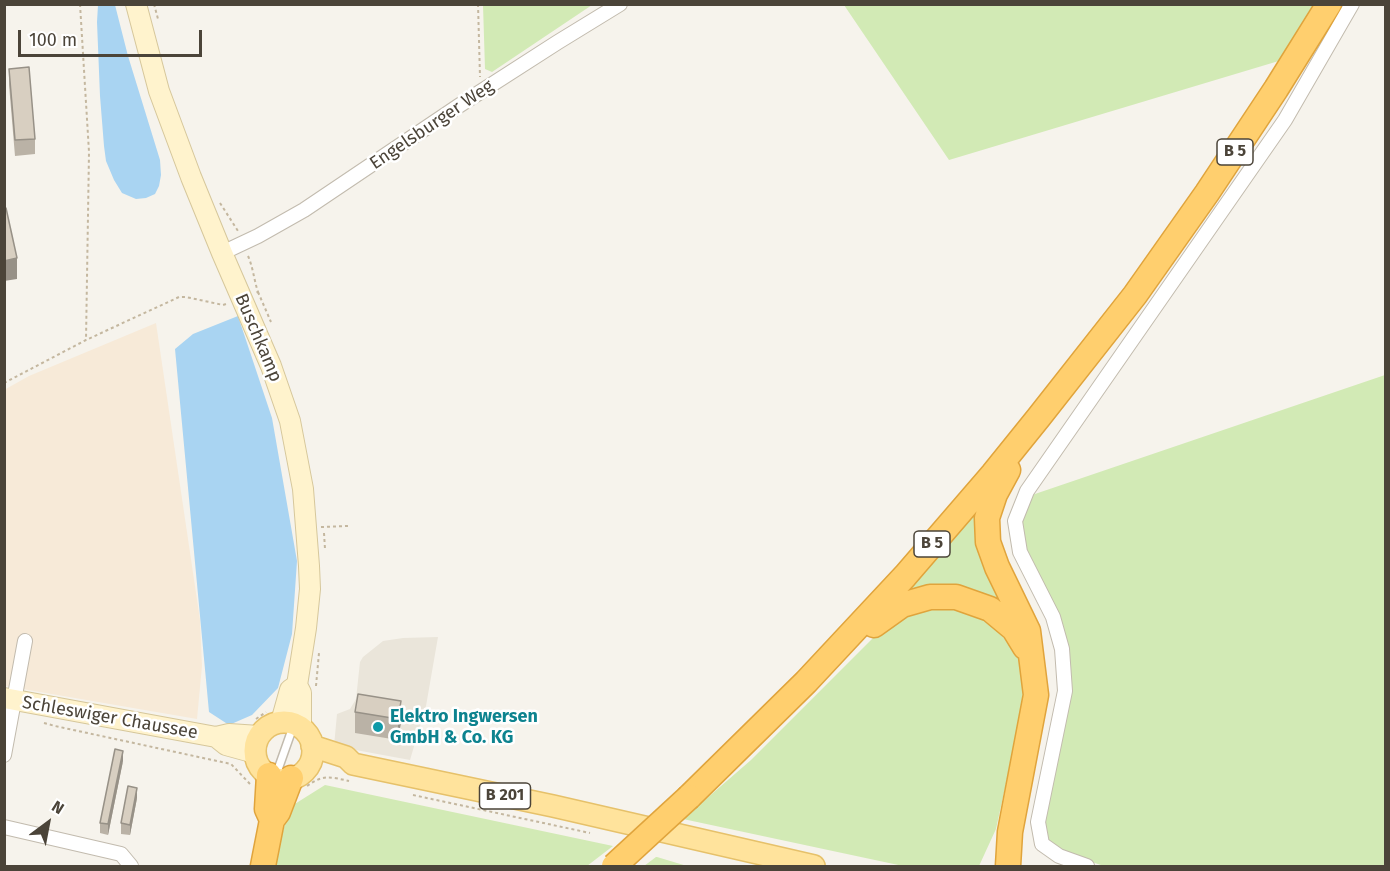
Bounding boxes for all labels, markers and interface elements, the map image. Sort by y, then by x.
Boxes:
scale bar [21,18,206,56]
text: 100 m [29,29,77,51]
street label: Engelsburger Weg [366,76,498,174]
road number: B 5 [1217,139,1253,165]
street label: Buschkamp [230,291,286,385]
road number: B 5 [914,531,950,557]
street label: Schleswiger Chaussee [21,692,199,744]
place label: Elektro Ingwersen GmbH & Co. KG [390,706,538,748]
marker: Elektro Ingwersen GmbH & Co. KG [371,720,385,734]
road number: B 201 [480,783,530,809]
north arrow [18,793,78,853]
text: N [48,796,67,818]

